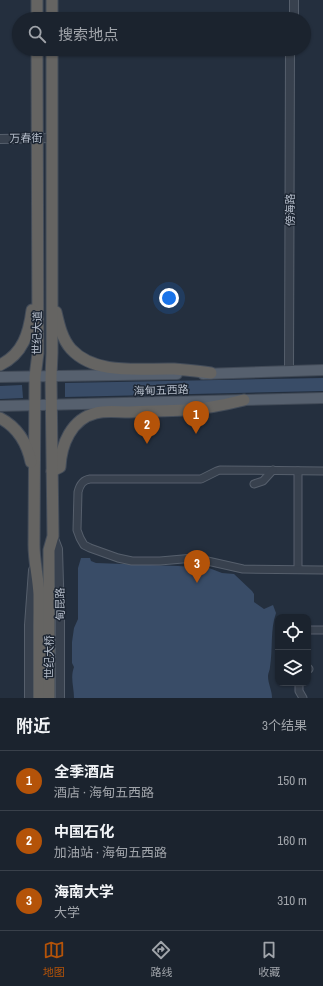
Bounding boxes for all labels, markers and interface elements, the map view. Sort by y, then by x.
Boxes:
search box [12,12,311,56]
icon: search [26,23,48,45]
text: 搜索地点 [58,24,118,45]
street label: 万春街 [9,131,43,145]
street label: 傍海路 [283,194,297,227]
your location [159,288,179,308]
street label: 世纪大道 [30,311,44,355]
street label: 海甸五西路 [133,382,189,398]
pin: 1 [183,401,209,434]
pin: 2 [134,411,160,444]
pin: 3 [184,550,210,583]
street label: 甸昆路 [53,587,67,621]
map controls [275,614,311,686]
button: locate [275,614,311,650]
street label: 世纪大桥 [42,635,56,679]
button: layers [275,650,311,686]
text: 附近 [16,714,50,737]
text: 3个结果 [262,717,307,734]
text: 全季酒店 [54,761,114,782]
text: 1 [26,772,32,789]
text: 150 m [277,772,307,789]
text: 酒店 · 海甸五西路 [54,784,154,801]
text: 中国石化 [54,821,114,842]
text: 2 [26,832,32,849]
text: 160 m [277,832,307,849]
text: 加油站 · 海甸五西路 [54,844,167,861]
text: 海南大学 [54,881,114,902]
text: 3 [26,892,32,909]
text: 310 m [277,892,307,909]
text: 大学 [54,904,80,921]
tab: 地图 [43,939,65,979]
tab: 路线 [150,939,172,979]
tab: 收藏 [258,939,280,979]

